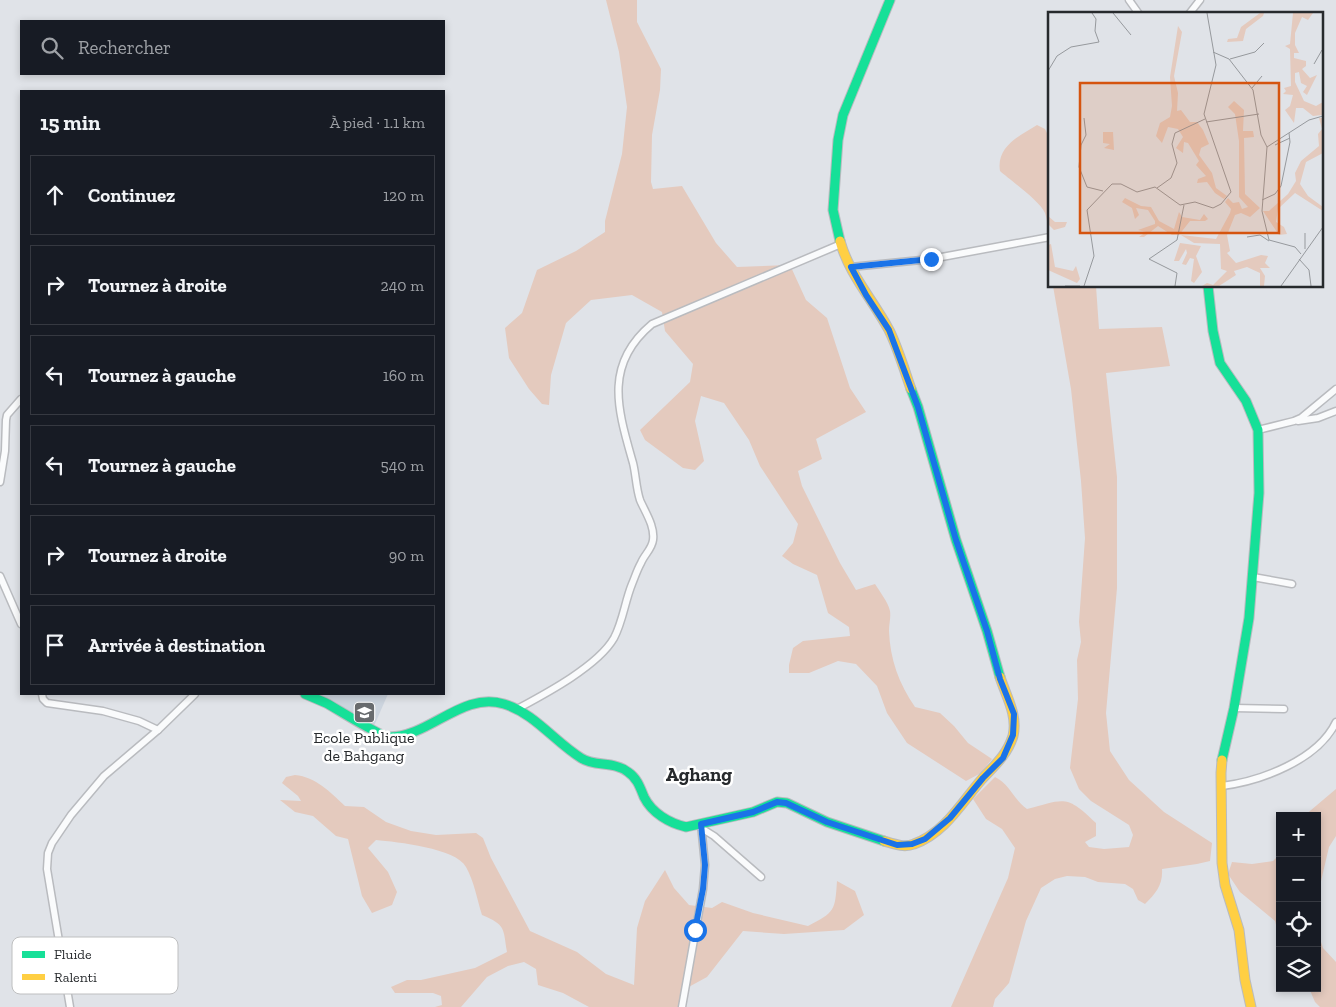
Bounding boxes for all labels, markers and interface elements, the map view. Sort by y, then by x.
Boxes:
inset map [1048,12,1324,288]
search box [20,20,445,75]
icon: search [38,34,66,62]
text: Rechercher [78,36,171,59]
text: 15 min [40,110,101,135]
text: À pied · 1.1 km [330,113,425,132]
icon: ahead [41,181,69,209]
text: Continuez [88,184,175,207]
text: 120 m [383,186,424,205]
route end [920,248,943,271]
icon: right [41,271,69,299]
text: Tournez à droite [88,274,227,297]
text: 240 m [380,276,424,295]
icon: left [41,361,69,389]
text: Tournez à gauche [88,364,236,387]
text: 160 m [383,366,424,385]
icon: left [41,451,69,479]
text: Tournez à gauche [88,454,236,477]
text: 540 m [381,456,424,475]
icon: right [41,541,69,569]
text: Tournez à droite [88,544,227,567]
text: 90 m [389,546,424,565]
icon: arrive [41,631,69,659]
text: Arrivée à destination [88,634,265,657]
school or university icon: Ecole Publique de Bahgang [352,701,376,725]
place label: Ecole Publique de Bahgang [314,728,414,765]
district label: Aghang [666,763,732,786]
map controls [1276,812,1321,992]
button: + [1276,812,1321,857]
button: − [1276,857,1321,902]
button: locate [1276,902,1321,947]
route start [684,919,707,942]
legend [12,937,178,994]
text: Fluide [54,946,92,963]
button: layers [1276,947,1321,992]
text: Ralenti [54,969,97,986]

